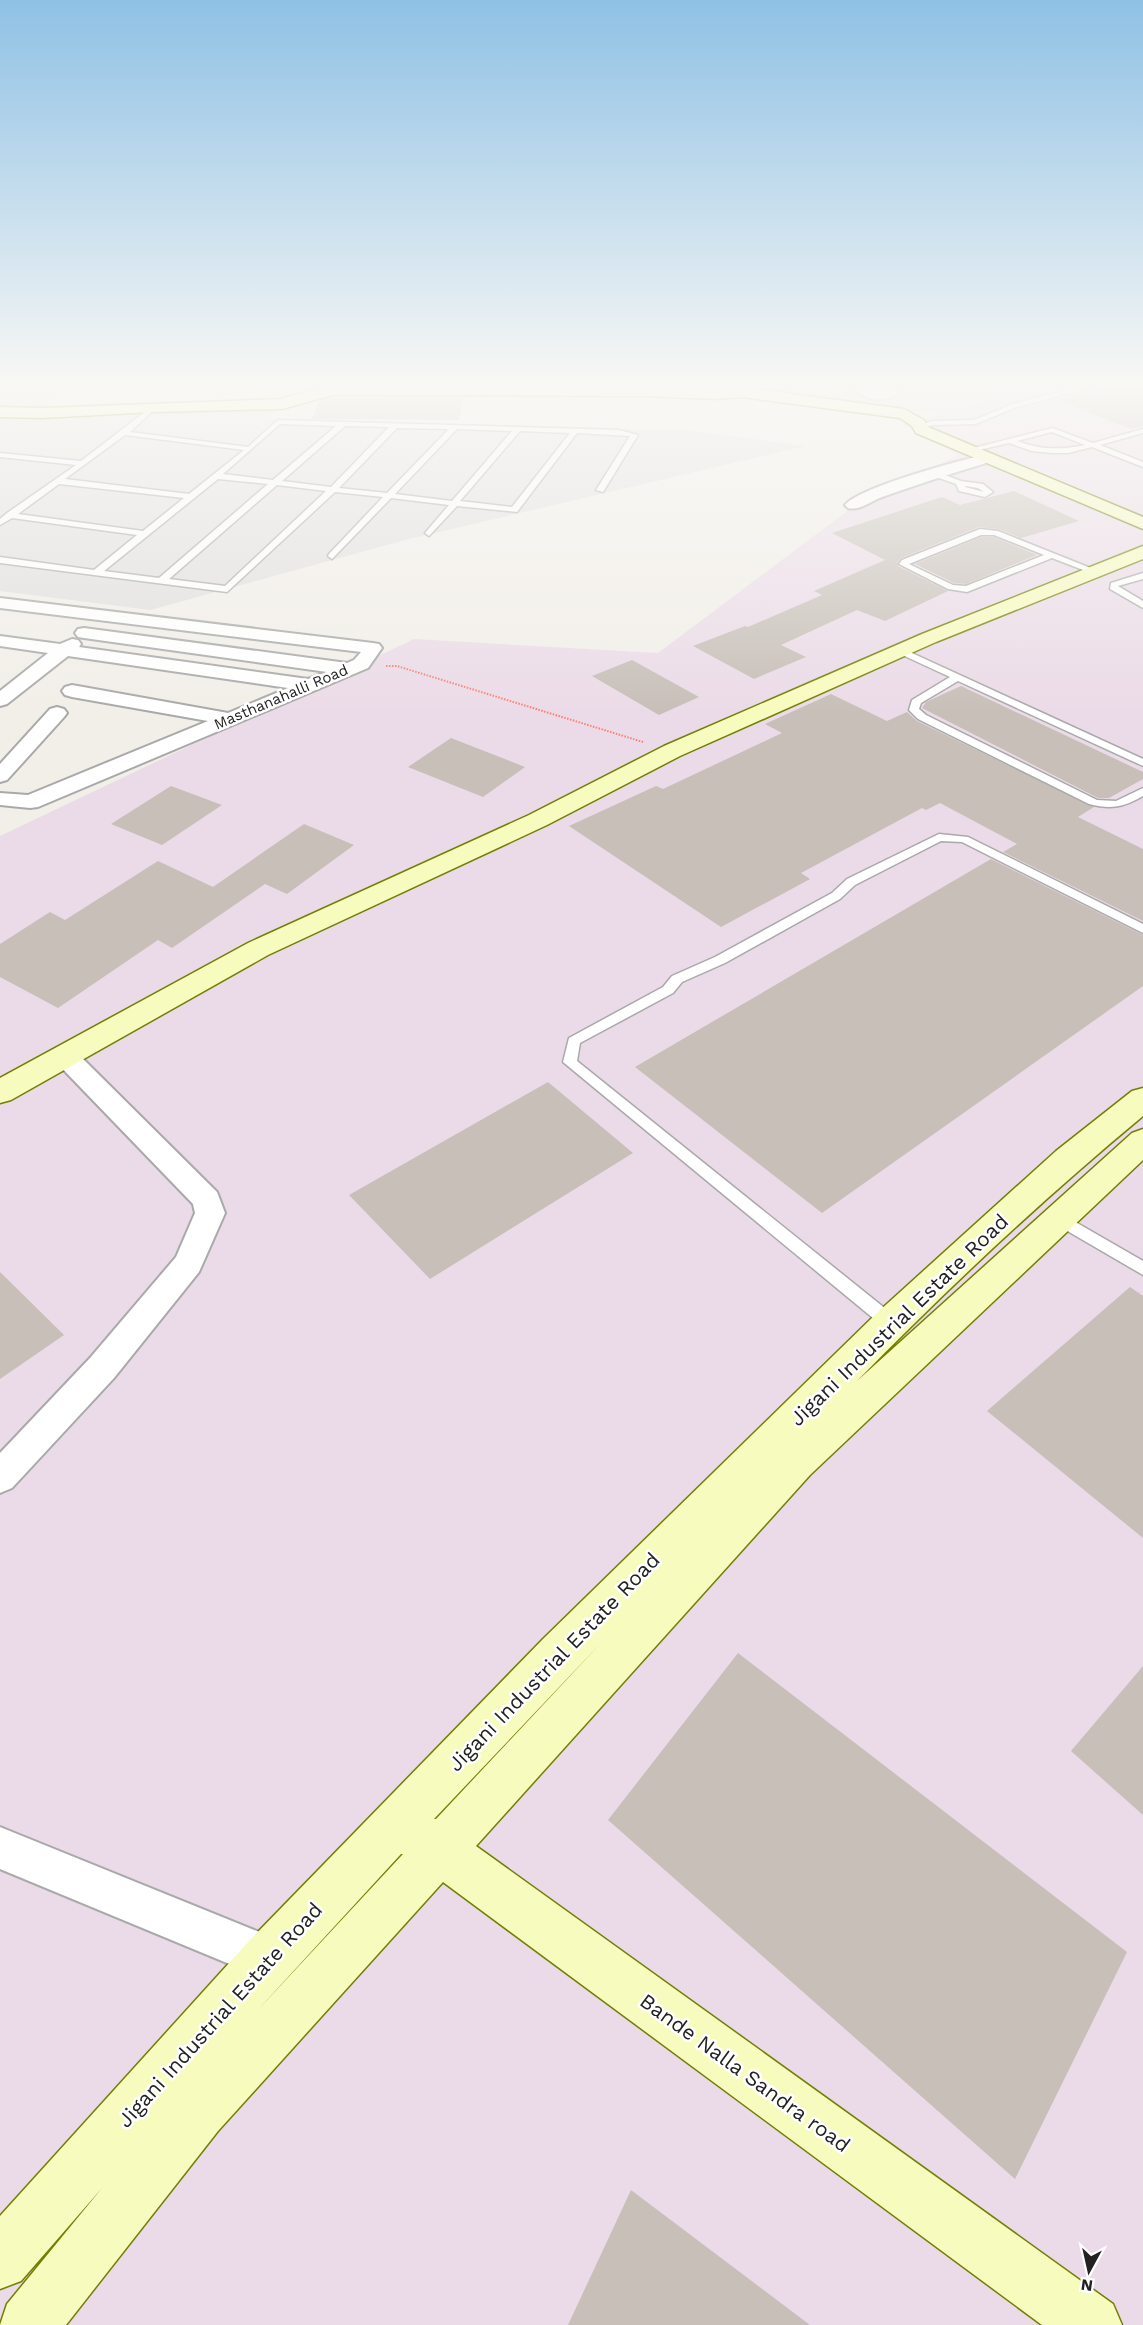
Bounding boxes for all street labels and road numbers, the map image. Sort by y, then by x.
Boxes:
street label: Masthanahalli Road [211,661,351,733]
street label: Jigani Industrial Estate Road [784,1208,1013,1431]
street label: Jigani Industrial Estate Road [442,1547,665,1776]
street label: Jigani Industrial Estate Road [112,1897,327,2132]
street label: Bande Nalla Sandra road [635,1988,855,2157]

